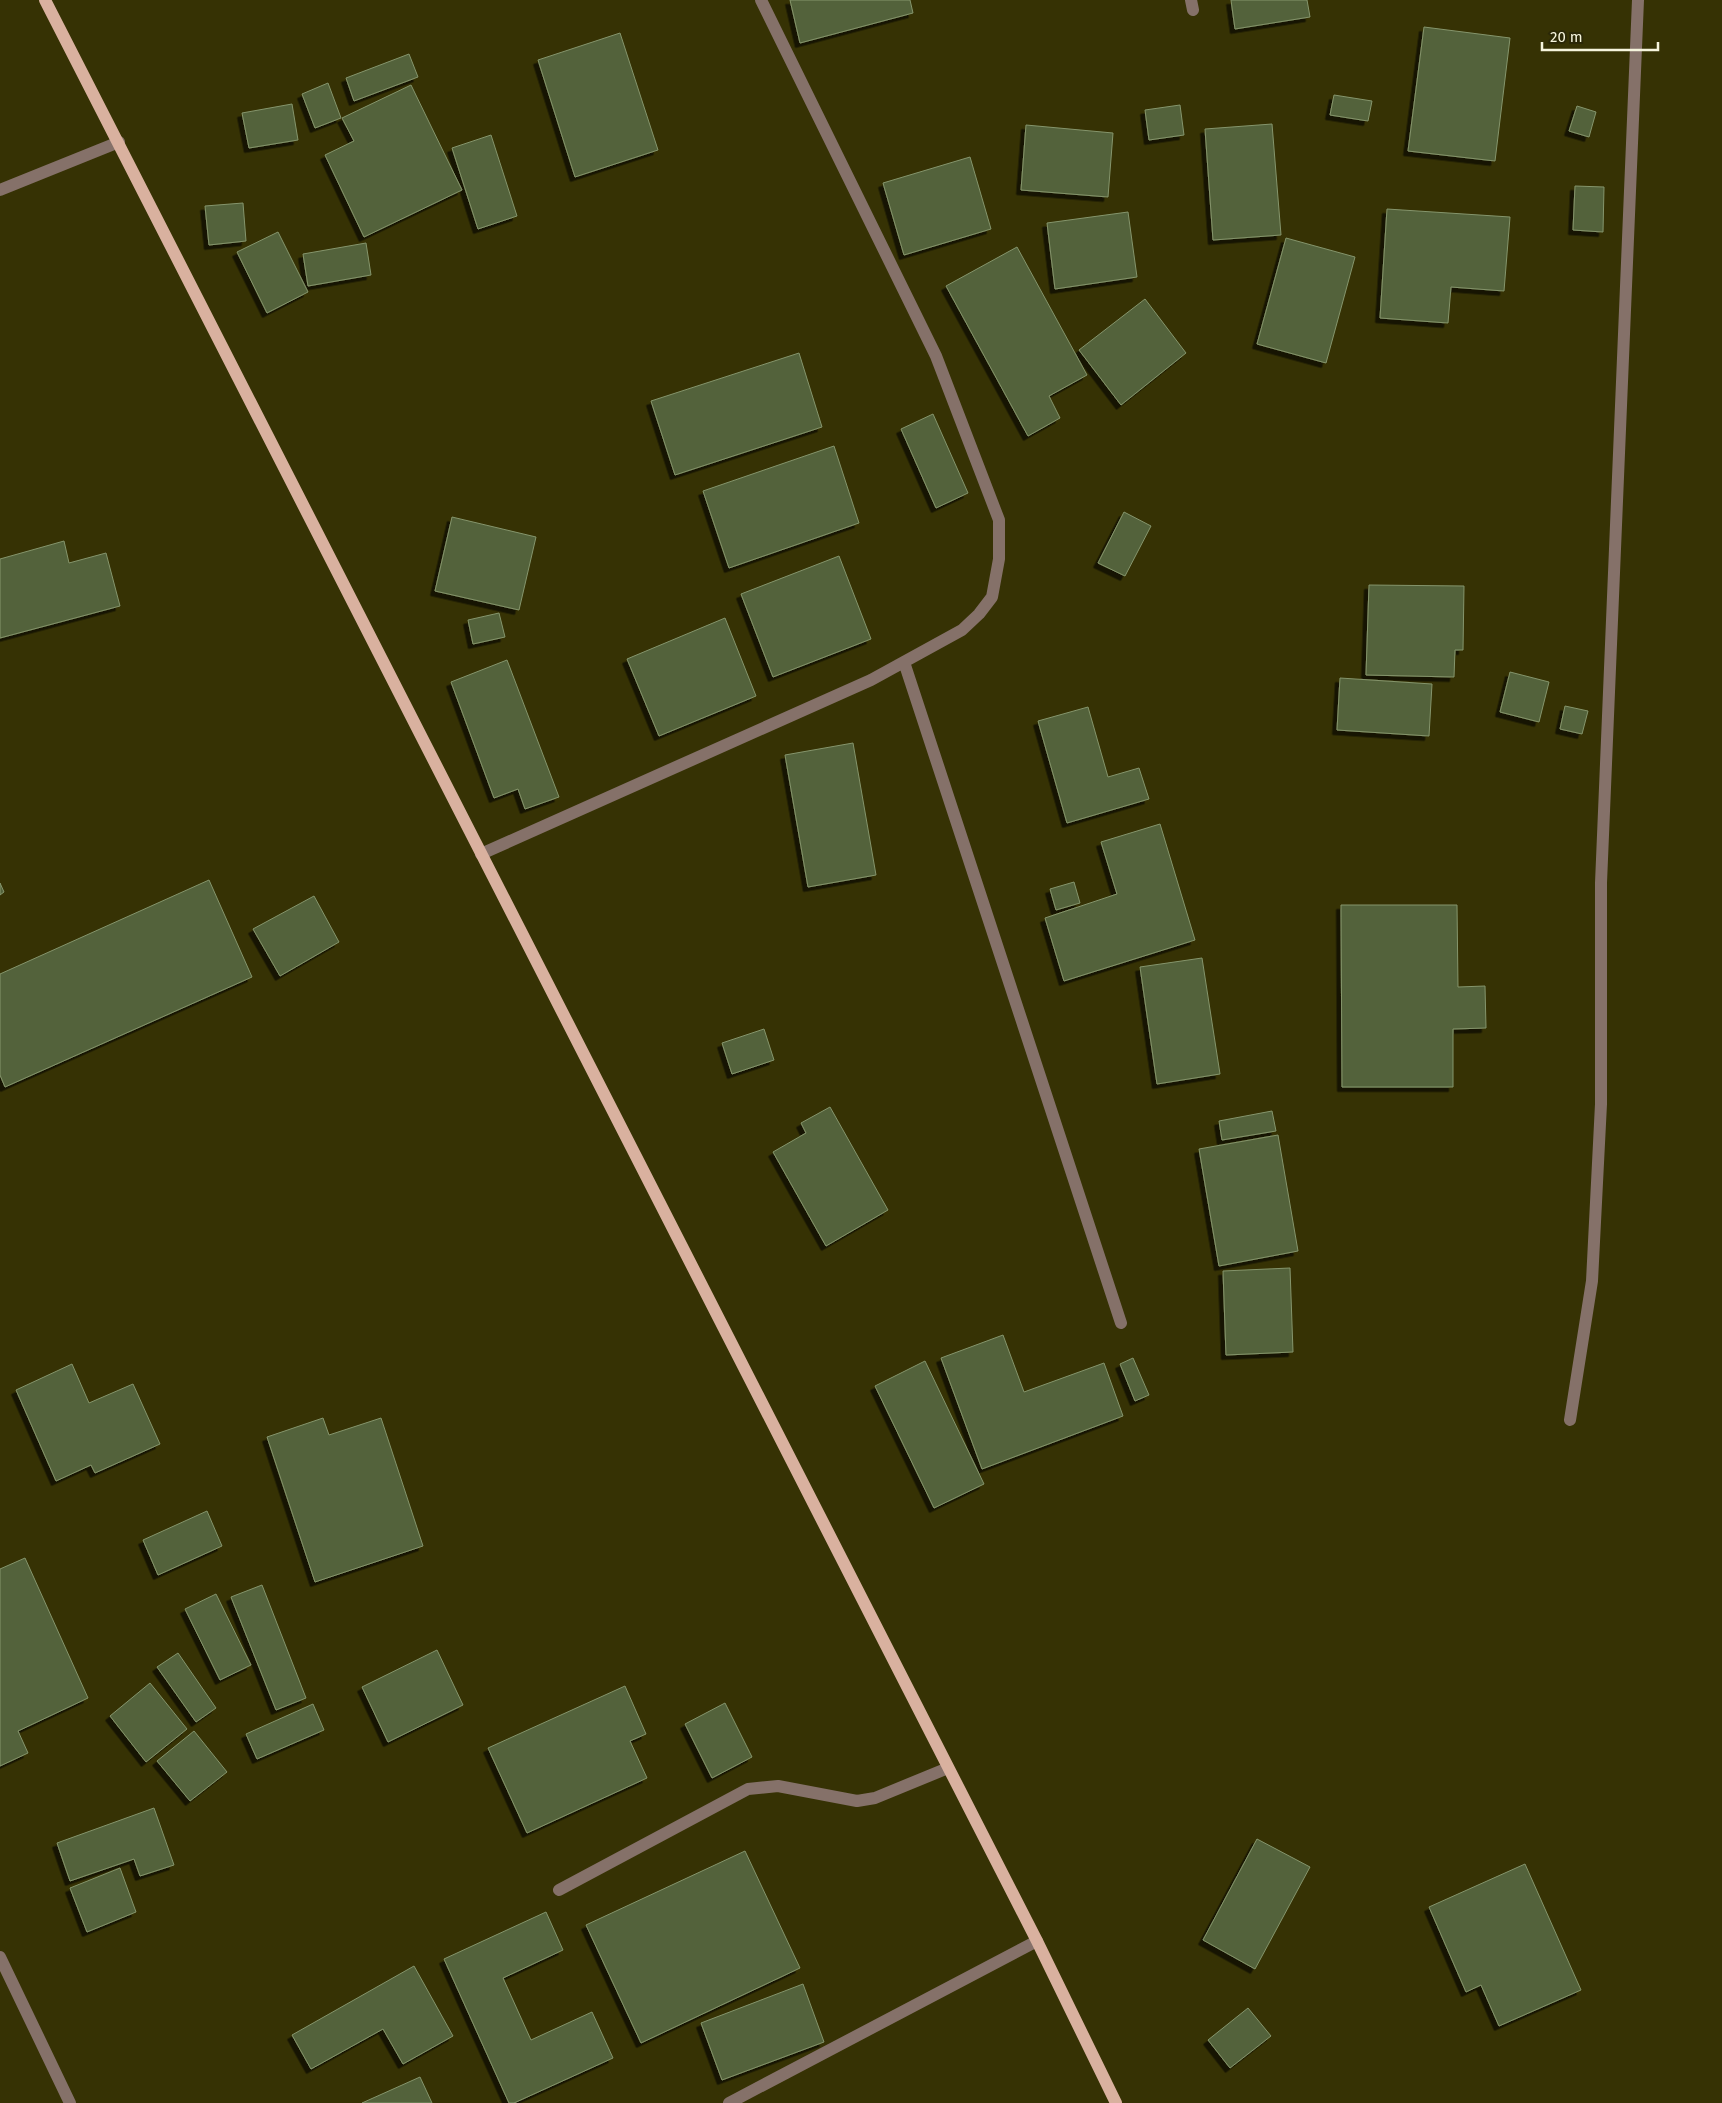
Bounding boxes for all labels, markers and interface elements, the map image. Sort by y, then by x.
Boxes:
scale bar [1542,20,1658,52]
text: 20 m [1550,28,1583,46]

